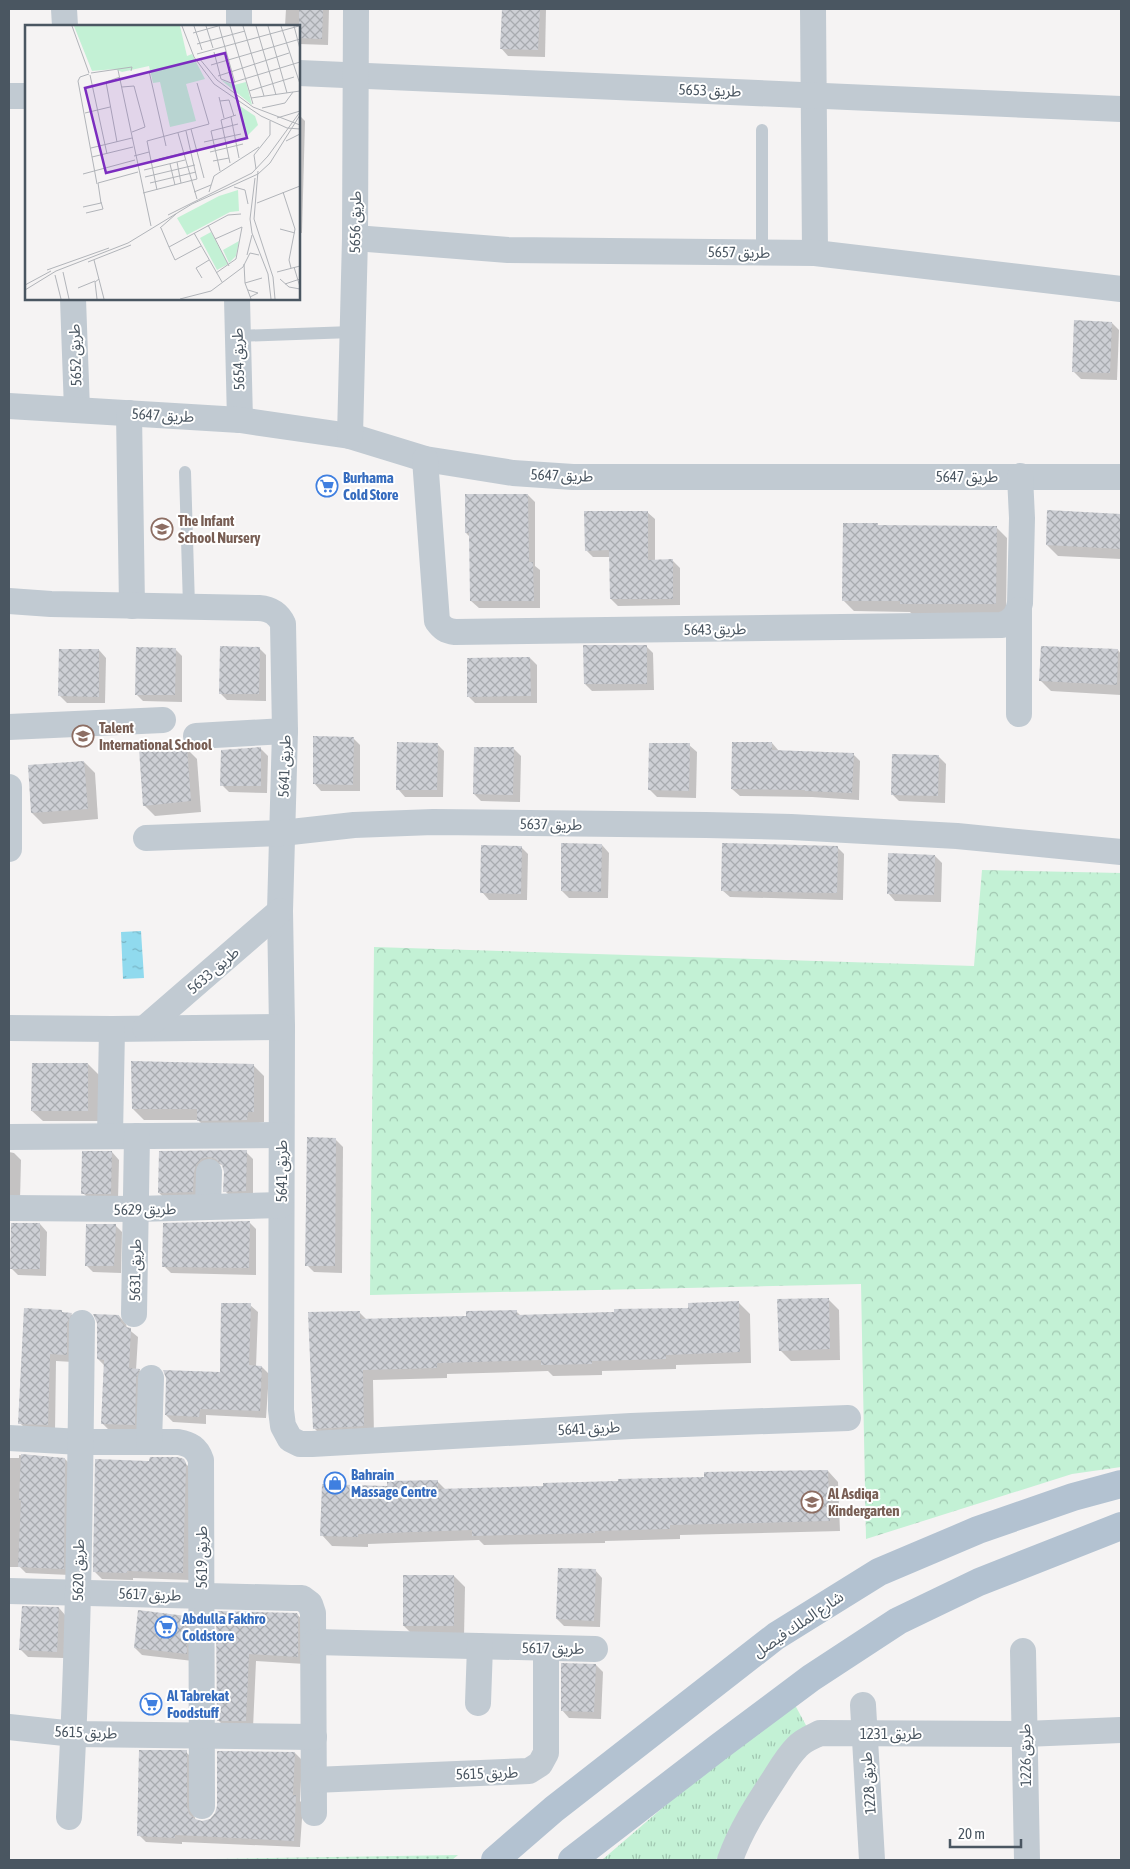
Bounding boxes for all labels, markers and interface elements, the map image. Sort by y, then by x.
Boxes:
inset map [25,25,300,300]
street label: طريق 5653 [678,80,742,102]
street label: طريق 5656 [346,191,366,253]
street label: طريق 5657 [708,243,770,263]
street label: طريق 5652 [65,323,87,387]
street label: طريق 5654 [228,327,250,391]
street label: طريق 5647 [131,405,195,427]
street label: طريق 5647 [530,465,594,487]
street label: طريق 5647 [936,468,998,487]
place label: Burhama Cold Store [343,469,399,503]
supermarket icon: Burhama Cold Store [315,474,339,498]
place label: The Infant School Nursery [178,512,261,546]
school or university icon: The Infant School Nursery [150,517,174,541]
street label: طريق 5643 [684,620,746,640]
place label: Talent International School [99,719,213,753]
school or university icon: Talent International School [71,724,95,748]
street label: طريق 5641 [274,734,296,798]
street label: طريق 5637 [520,815,582,835]
street label: طريق 5633 [184,943,243,998]
street label: طريق 5641 [273,1140,292,1202]
street label: طريق 5629 [114,1200,176,1220]
street label: طريق 5631 [126,1239,146,1301]
street label: طريق 5641 [557,1418,621,1440]
place label: Bahrain Massage Centre [351,1466,437,1500]
shop icon: Bahrain Massage Centre [323,1471,347,1495]
place label: Al Asdiqa Kindergarten [827,1485,900,1519]
school or university icon: Al Asdiqa Kindergarten [800,1490,824,1514]
street label: طريق 5619 [193,1526,212,1588]
street label: طريق 5620 [69,1539,89,1601]
street label: طريق 5617 [118,1584,182,1606]
street label: شارع الملك فيصل [750,1587,849,1664]
place label: Abdulla Fakhro Coldstore [181,1610,266,1644]
supermarket icon: Abdulla Fakhro Coldstore [154,1615,178,1639]
street label: طريق 5617 [522,1639,584,1659]
place label: Al Tabrekat Foodstuff [166,1687,230,1721]
supermarket icon: Al Tabrekat Foodstuff [139,1692,163,1716]
street label: طريق 5615 [54,1722,118,1744]
street label: طريق 1226 [1016,1724,1036,1786]
street label: طريق 1231 [860,1725,922,1744]
street label: طريق 1228 [857,1751,881,1815]
street label: طريق 5615 [455,1763,519,1785]
scale bar [950,1816,1021,1848]
text: 20 m [958,1825,985,1842]

